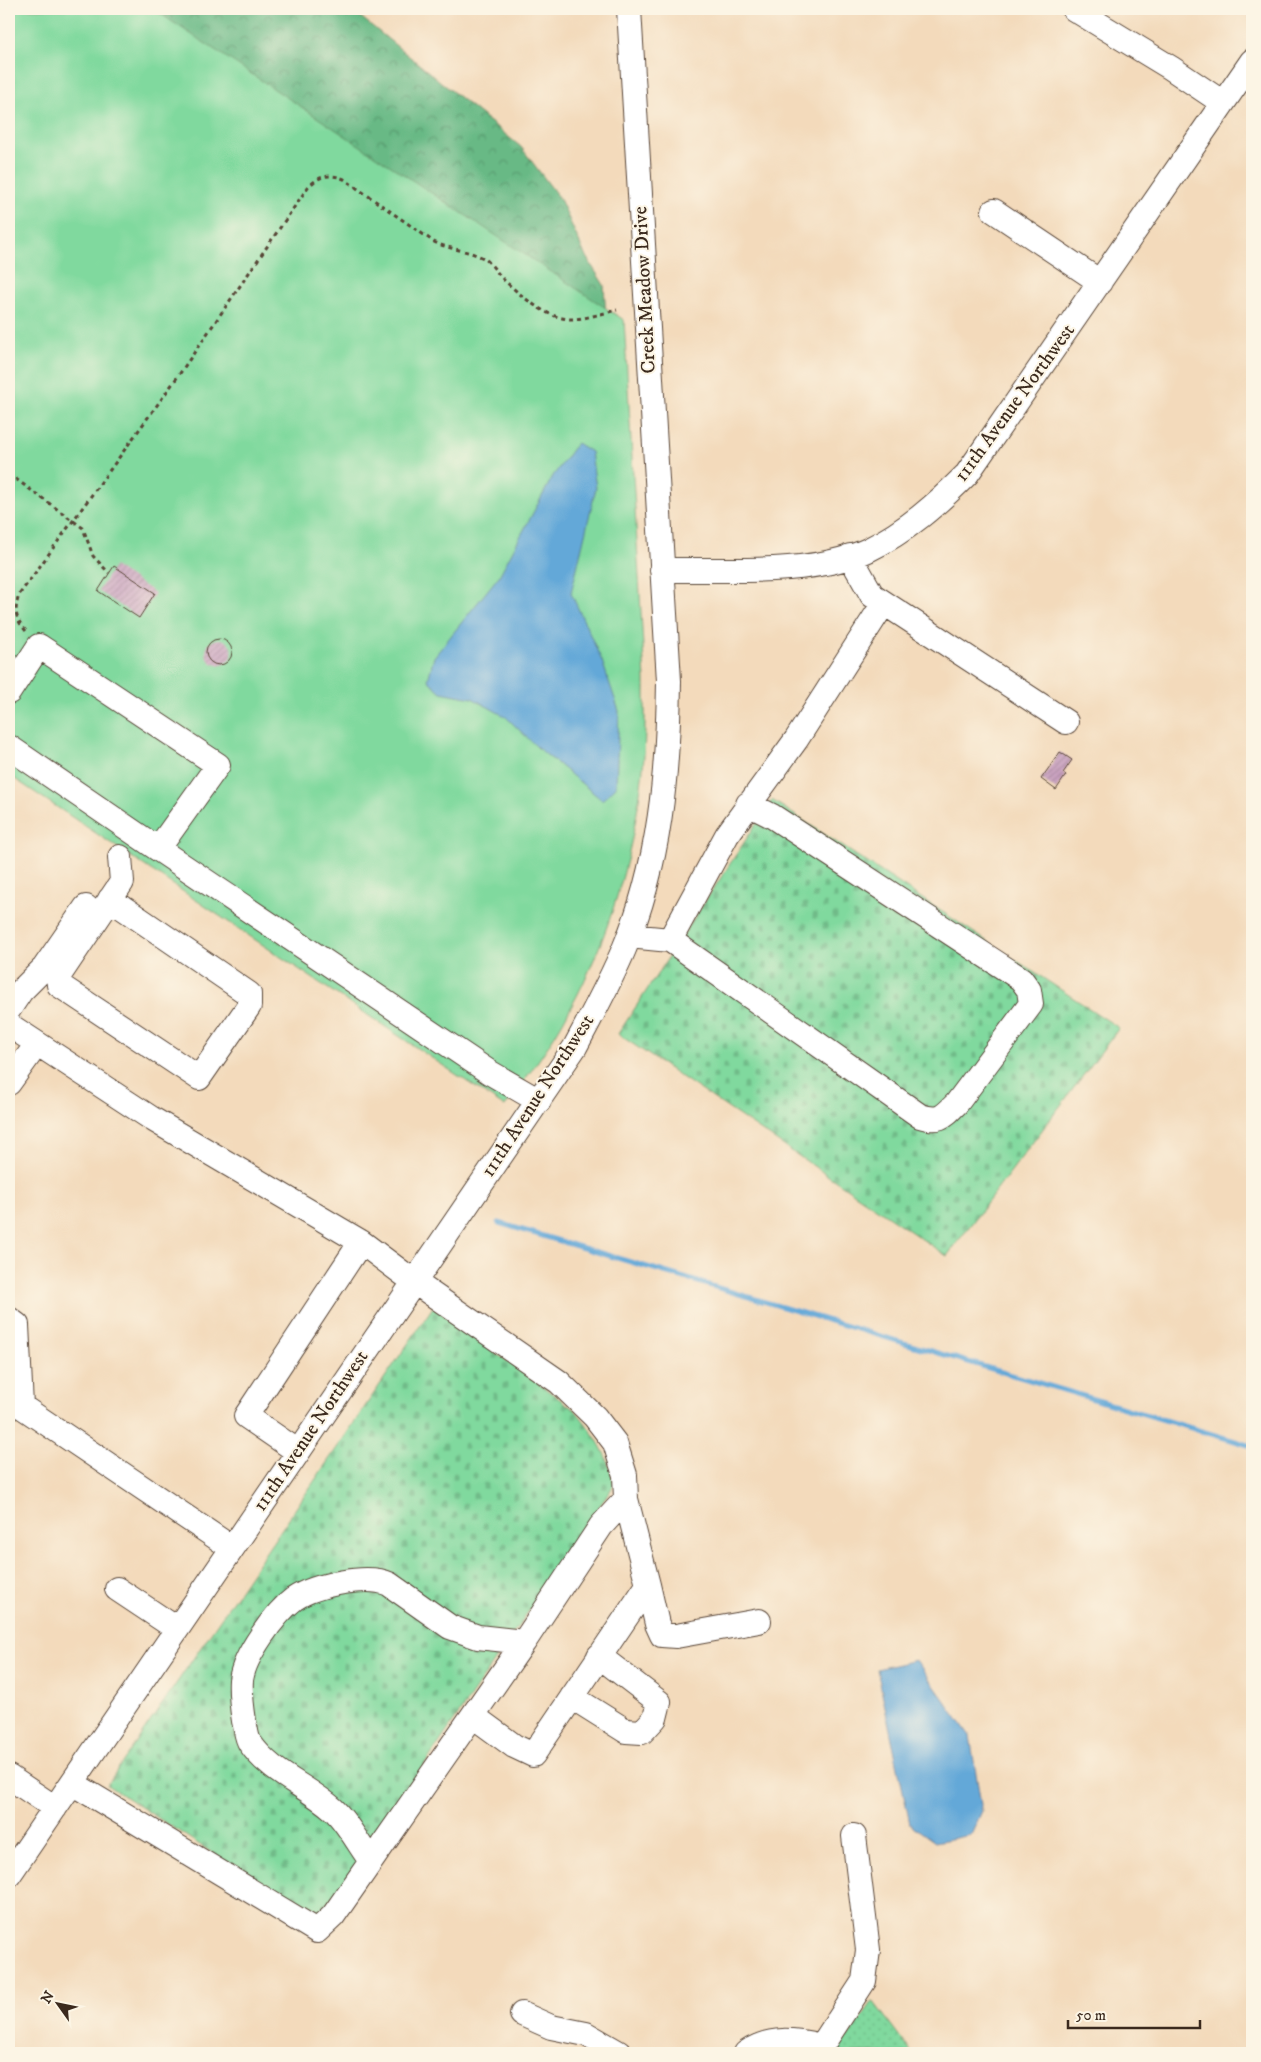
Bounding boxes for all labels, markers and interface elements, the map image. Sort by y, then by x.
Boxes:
street label: Creek Meadow Drive [628,206,662,374]
street label: 111th Avenue Northwest [949,319,1081,487]
street label: 111th Avenue Northwest [476,1010,600,1182]
street label: 111th Avenue Northwest [248,1346,374,1516]
north arrow [32,1980,82,2030]
text: N [37,1987,59,2007]
scale bar [1068,1997,1201,2029]
text: 50 m [1076,2006,1106,2025]

